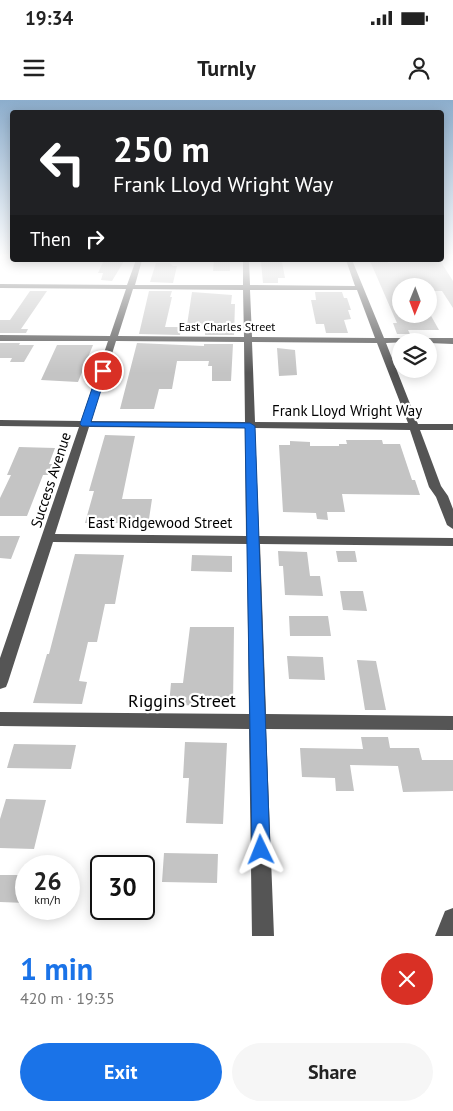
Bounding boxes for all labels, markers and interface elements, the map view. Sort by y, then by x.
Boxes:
text: 19:34 [25,6,73,30]
icon: menu [20,54,48,82]
text: Turnly [197,54,256,82]
icon: person [405,54,433,82]
text: 250 m [113,126,210,172]
icon: left [30,130,95,195]
text: Frank Lloyd Wright Way [113,170,333,198]
icon: right [81,225,109,253]
text: Then [30,227,71,251]
north arrow [392,278,438,322]
map controls [392,278,437,378]
street label: East Charles Street [179,319,275,334]
button: layers [392,333,437,378]
pin [82,350,124,392]
icon: arrive [89,357,117,385]
street label: Frank Lloyd Wright Way [272,401,422,420]
street label: Success Avenue [26,430,75,530]
street label: East Ridgewood Street [88,513,232,532]
street label: Riggins Street [128,689,236,712]
position arrow [234,823,286,875]
speed limit sign: 30 [90,855,155,920]
text: 26 [33,865,62,897]
text: km/h [34,892,61,907]
text: 1 min [20,949,93,988]
button: close [381,953,433,1005]
text: 420 m · 19:35 [20,988,115,1008]
button: Exit [20,1043,222,1101]
button: Share [232,1043,433,1101]

